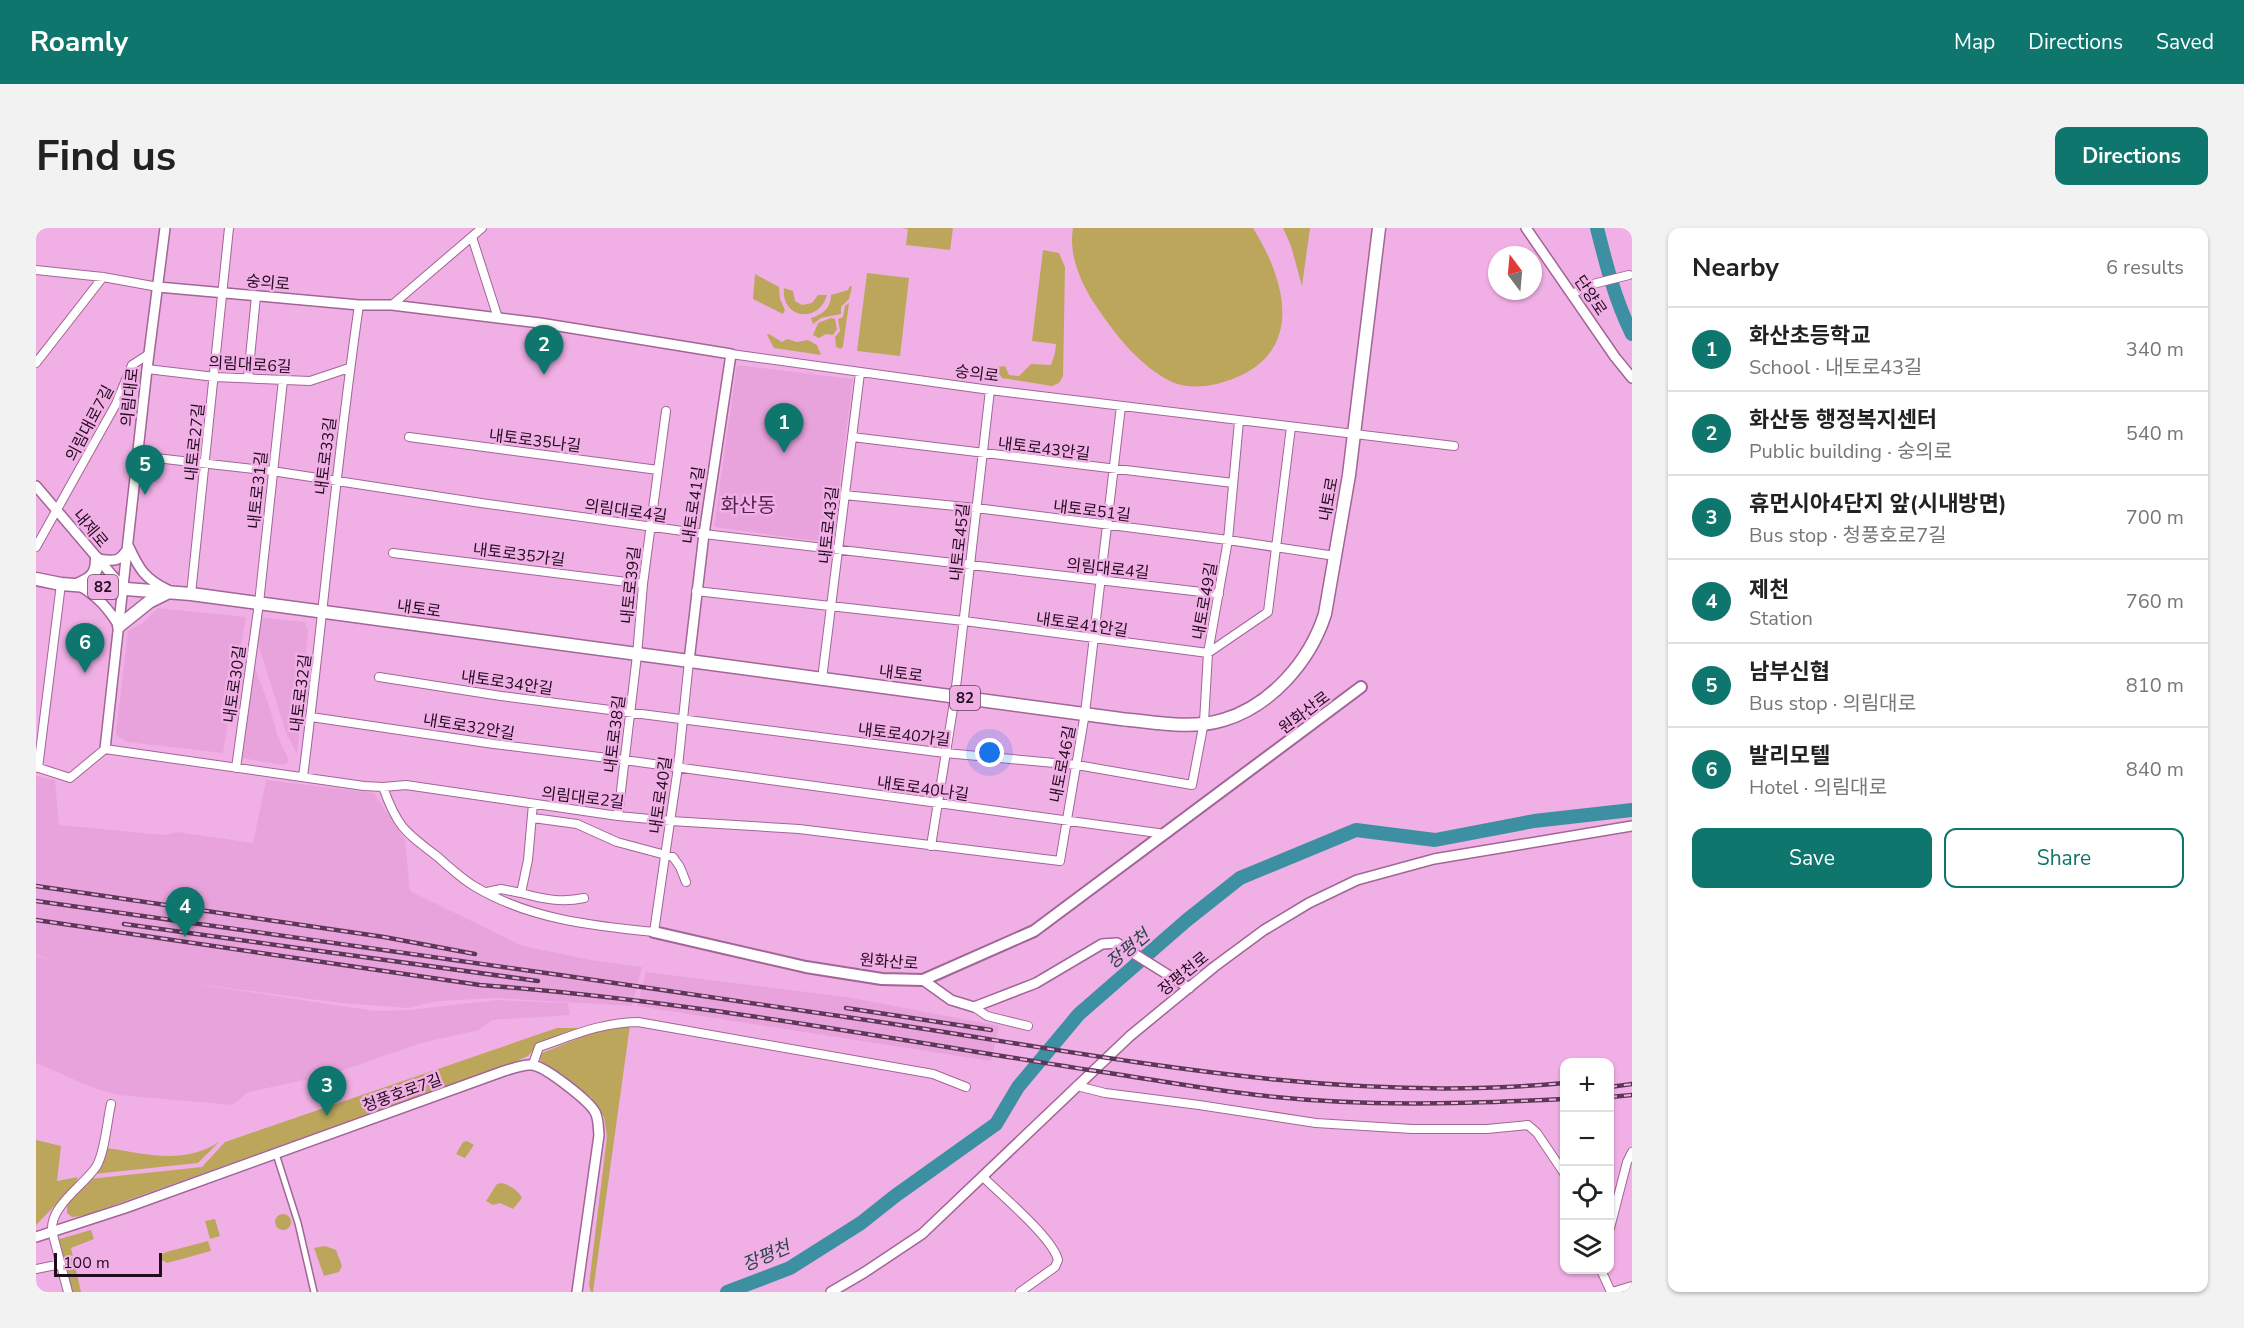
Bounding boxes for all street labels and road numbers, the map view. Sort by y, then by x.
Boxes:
street label: 숭의로 [245,270,291,296]
street label: 단양로 [1569,271,1612,320]
street label: 의림대로6길 [208,352,292,378]
street label: 숭의로 [954,360,1000,388]
street label: 의림대로 [116,366,144,428]
street label: 의림대로7길 [61,382,119,465]
street label: 내토로27길 [180,402,210,482]
street label: 내토로33길 [310,416,342,496]
street label: 내토로35나길 [487,424,582,458]
street label: 내토로43안길 [996,432,1091,466]
street label: 내토로31길 [243,450,273,530]
street label: 내토로41길 [678,465,710,545]
street label: 내토로 [1314,475,1344,523]
street label: 내토로43길 [814,485,844,565]
street label: 의림대로4길 [583,494,669,528]
street label: 내토로51길 [1052,495,1132,527]
street label: 내토로45길 [945,502,975,582]
street label: 내제로 [68,505,113,553]
street label: 내토로35가길 [471,538,566,572]
street label: 내토로39길 [616,545,646,625]
street label: 의림대로4길 [1065,554,1150,584]
street label: 내토로49길 [1187,561,1223,642]
road number: 82 [88,575,118,599]
street label: 내토로 [395,595,443,623]
street label: 내토로41안길 [1034,608,1129,642]
street label: 내토로30길 [219,644,251,724]
street label: 내토로32길 [285,653,317,733]
street label: 내토로 [878,660,924,688]
street label: 내토로34안길 [459,666,554,700]
road number: 82 [950,686,980,710]
street label: 원화산로 [1274,686,1335,739]
street label: 내토로38길 [599,694,631,774]
street label: 내토로32안길 [421,709,516,745]
street label: 내토로40가길 [856,718,951,752]
street label: 내토로46길 [1045,724,1081,805]
street label: 내토로40길 [645,755,677,835]
street label: 내토로40나길 [875,772,970,806]
street label: 의림대로2길 [540,782,626,814]
street label: 장평천로 [1154,947,1214,1001]
street label: 원화산로 [859,949,919,975]
street label: 청풍호로7길 [359,1068,445,1118]

